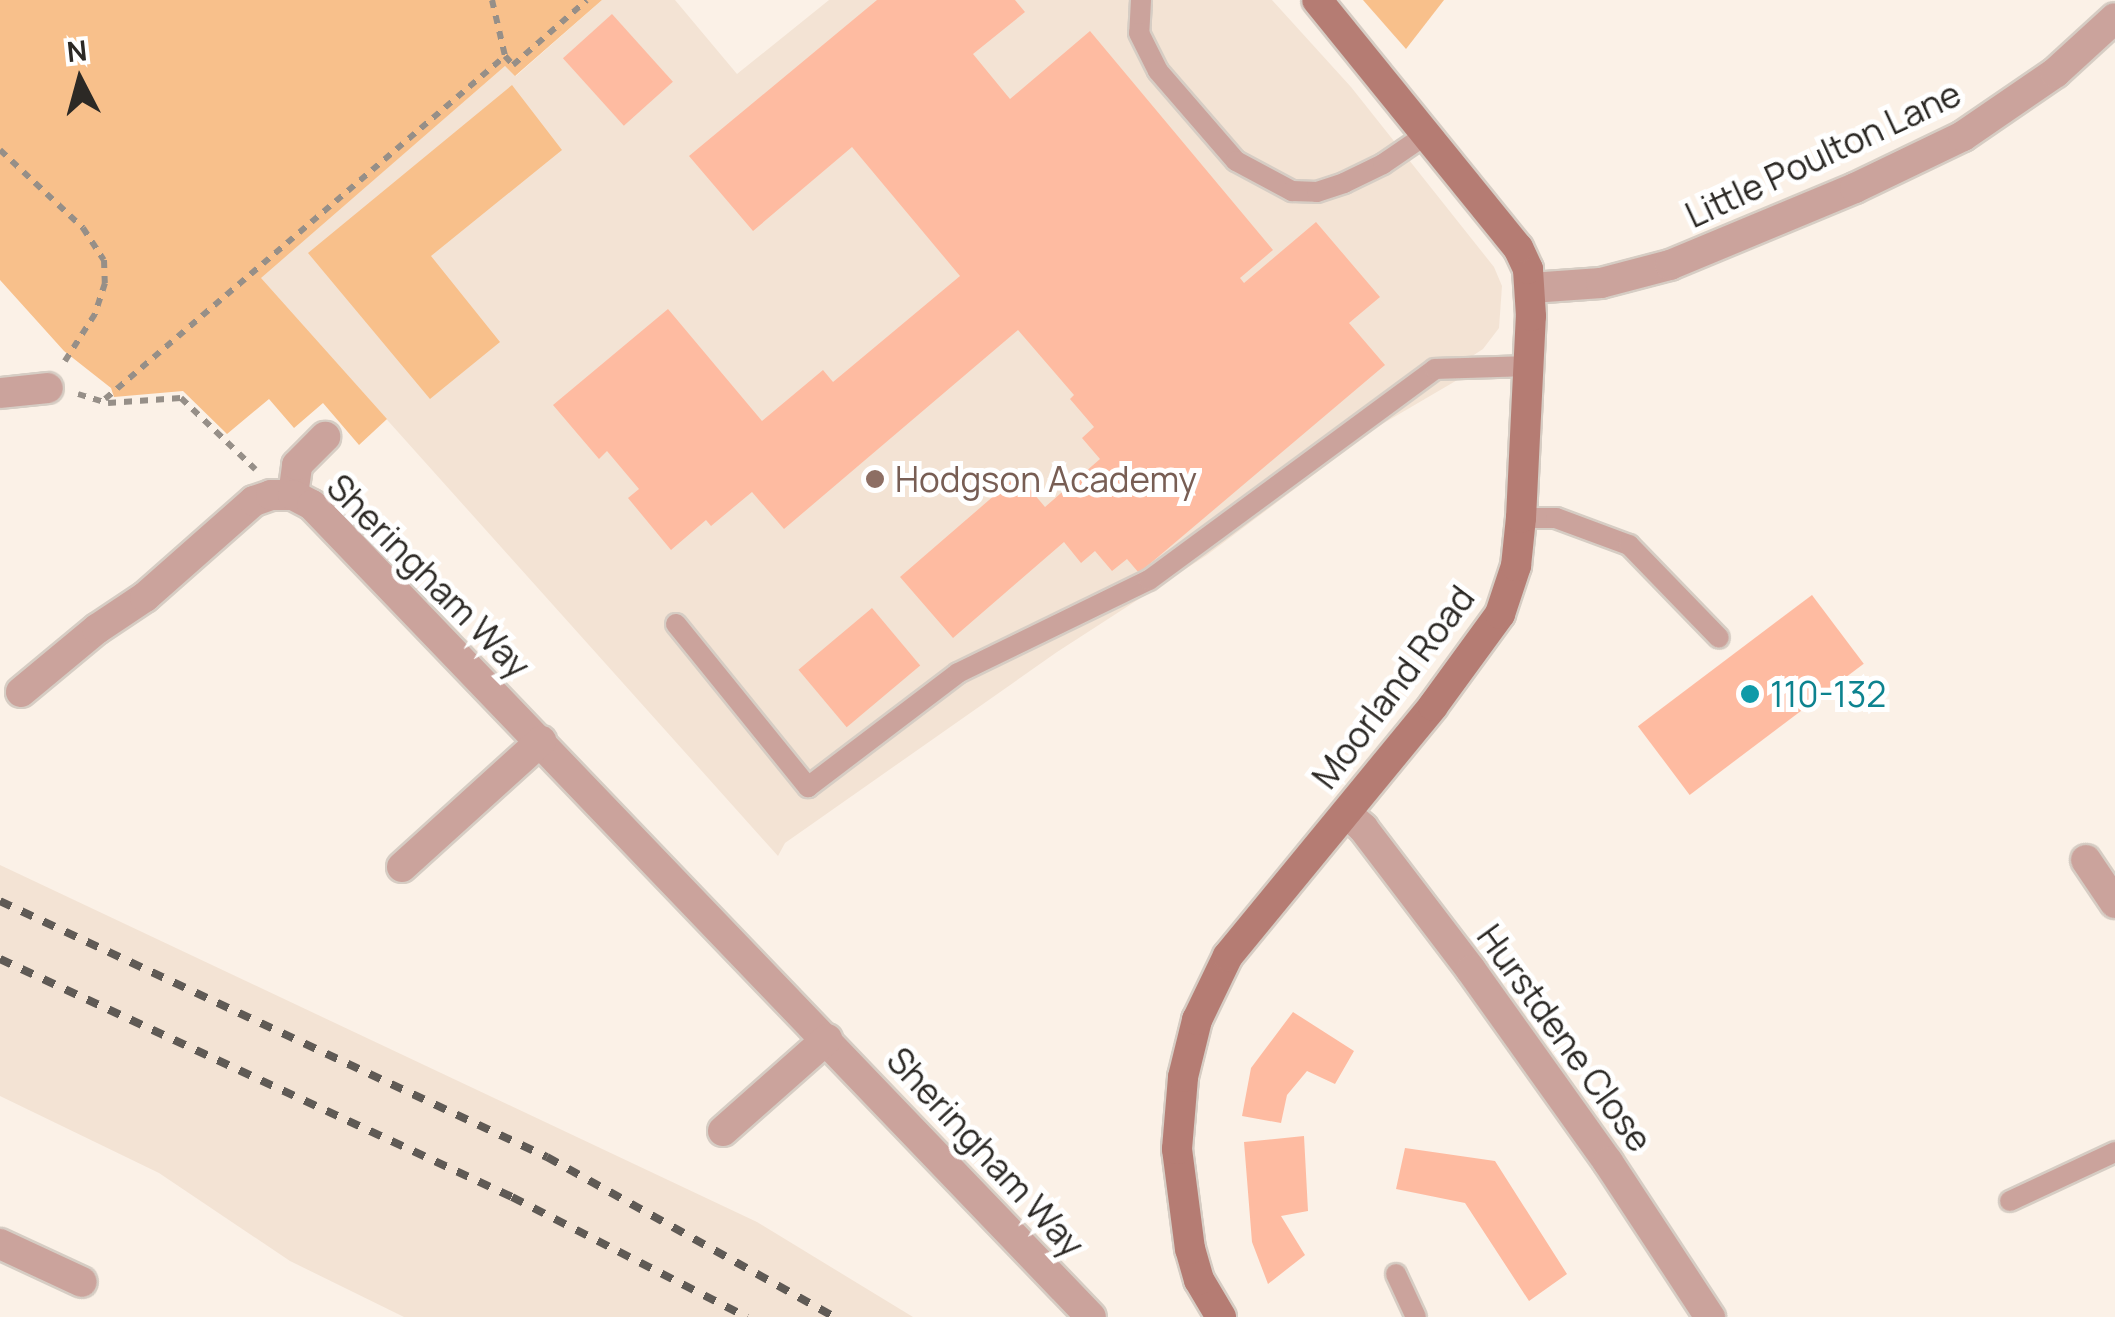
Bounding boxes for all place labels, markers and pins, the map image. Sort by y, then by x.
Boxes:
place label: Hodgson Academy [895,458,1197,500]
marker: Hodgson Academy [864,468,886,490]
place label: 110-132 [1770,673,1886,715]
marker: 110-132 [1739,683,1761,705]

